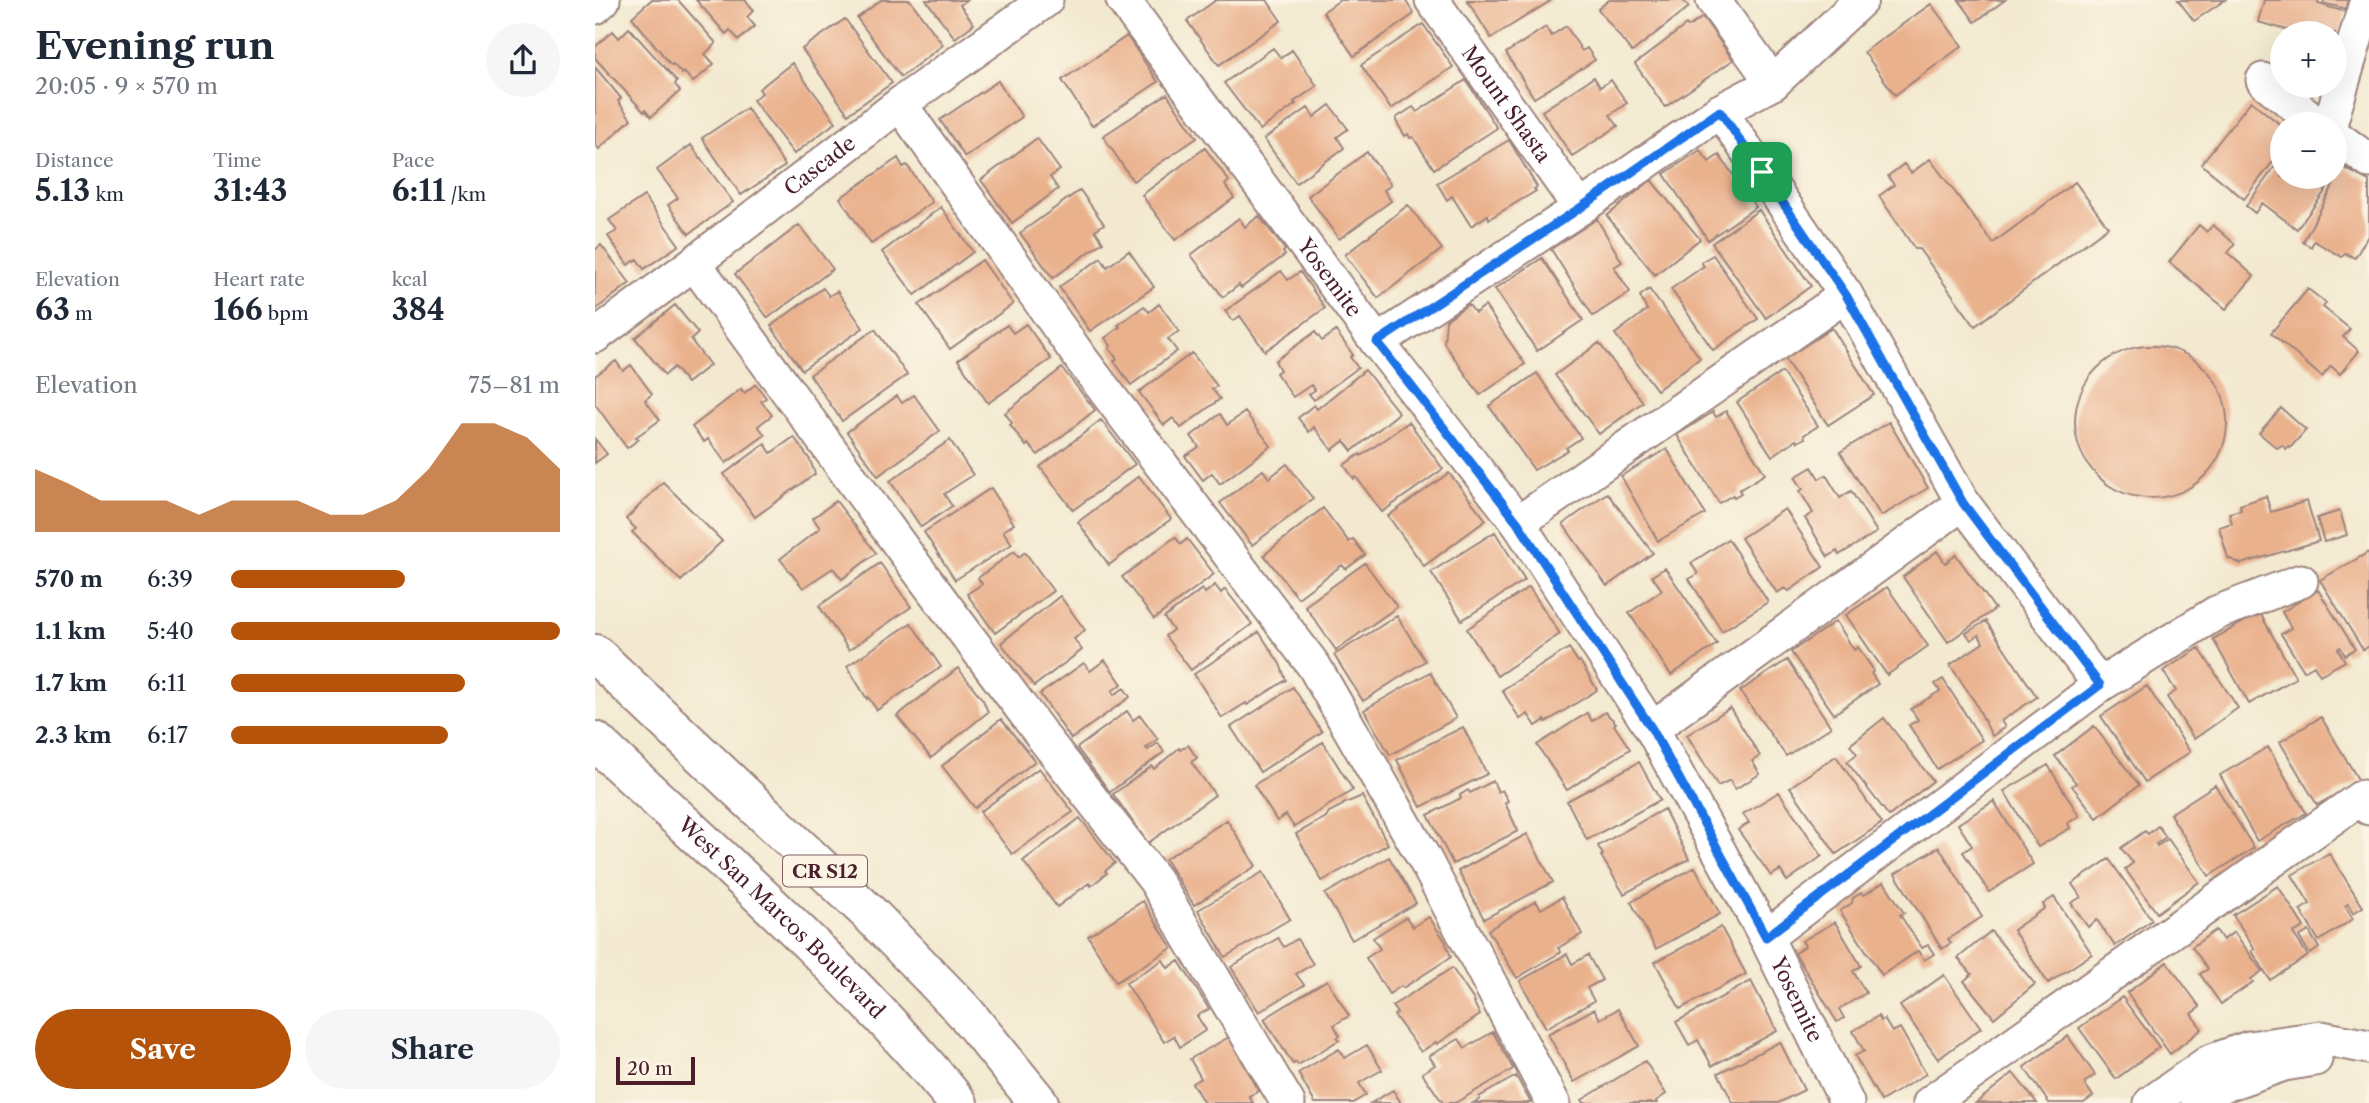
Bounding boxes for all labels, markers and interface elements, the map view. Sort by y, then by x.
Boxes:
map controls [2270,21,2347,189]
button: + [2270,21,2347,98]
text: Evening run [35,22,275,69]
button: share [486,23,560,97]
street label: Mount Shasta [1457,41,1557,168]
text: 20:05 · 9 × 570 m [35,72,218,100]
button: − [2270,112,2347,189]
street label: Cascade [779,130,860,201]
pin [1732,142,1792,202]
text: Distance [35,149,114,172]
text: Time [213,149,261,172]
text: Pace [392,149,435,172]
icon: arrive [1743,153,1781,191]
text: 5.13 [35,172,90,209]
text: 31:43 [213,172,287,209]
text: 6:11 [392,172,446,209]
text: km [90,183,124,206]
text: /km [446,183,486,206]
street label: Yosemite [1292,233,1367,322]
text: Elevation [35,268,120,291]
text: Heart rate [213,268,305,291]
text: kcal [392,268,428,291]
text: 63 [35,291,70,328]
text: 166 [213,291,263,328]
text: 384 [392,291,445,328]
text: m [70,302,93,325]
text: bpm [263,302,309,325]
text: Elevation [35,371,138,399]
text: 75–81 m [468,371,560,399]
text: 570 m [35,565,103,593]
text: 6:39 [147,565,193,593]
text: 1.1 km [35,617,106,645]
text: 5:40 [147,617,194,645]
text: 1.7 km [35,669,107,697]
text: 6:11 [147,669,186,697]
text: 2.3 km [35,721,112,749]
text: 6:17 [147,721,188,749]
street label: West San Marcos Boulevard [672,811,890,1024]
road number: CR S12 [783,856,867,886]
street label: Yosemite [1765,952,1828,1046]
button: Save [35,1009,291,1089]
button: Share [305,1009,560,1089]
scale bar [616,1054,695,1086]
text: 20 m [627,1057,673,1080]

